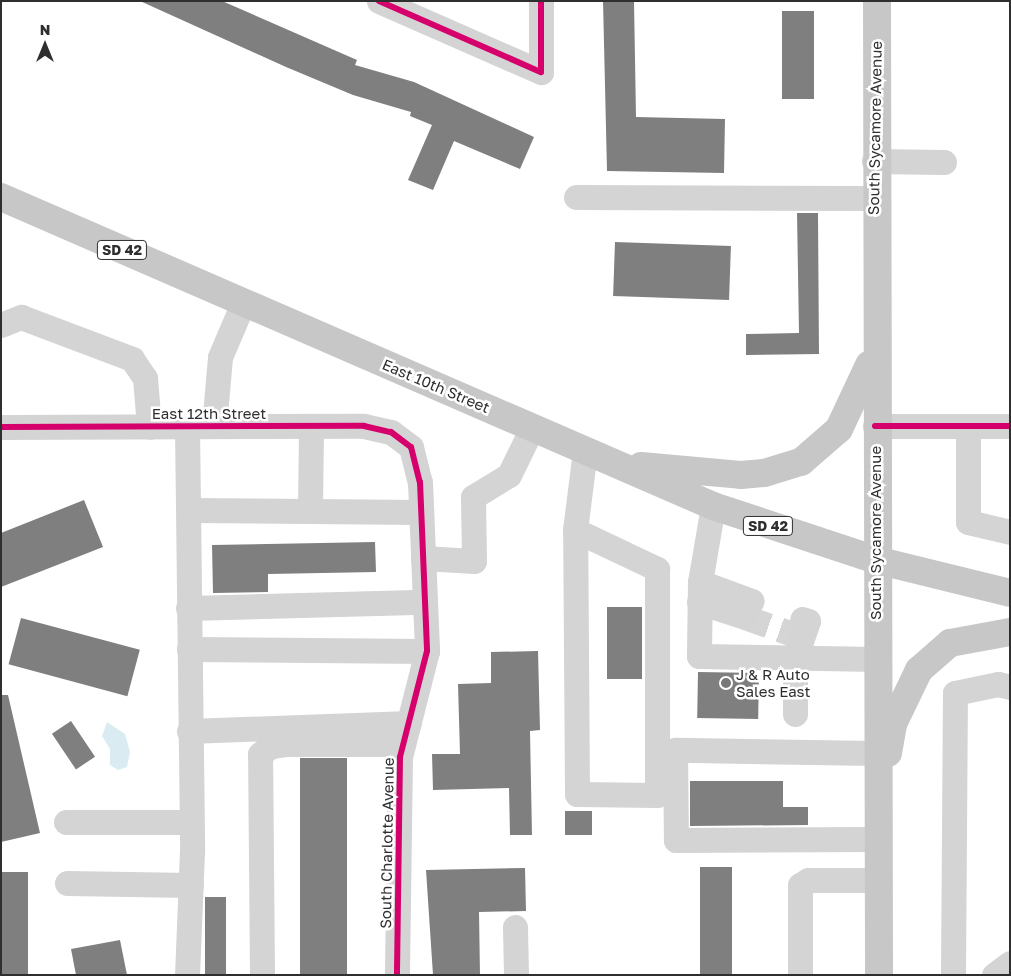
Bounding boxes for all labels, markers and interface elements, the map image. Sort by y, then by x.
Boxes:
north arrow [20,20,70,70]
text: N [40,21,50,38]
street label: South Sycamore Avenue [864,41,886,215]
road number: SD 42 [96,238,148,262]
street label: East 10th Street [379,355,493,417]
street label: East 12th Street [152,405,266,423]
street label: South Sycamore Avenue [867,446,885,620]
road number: SD 42 [742,514,794,538]
place label: J & R Auto Sales East [736,665,811,700]
marker: J & R Auto Sales East [720,677,732,689]
street label: South Charlotte Avenue [377,757,397,929]

